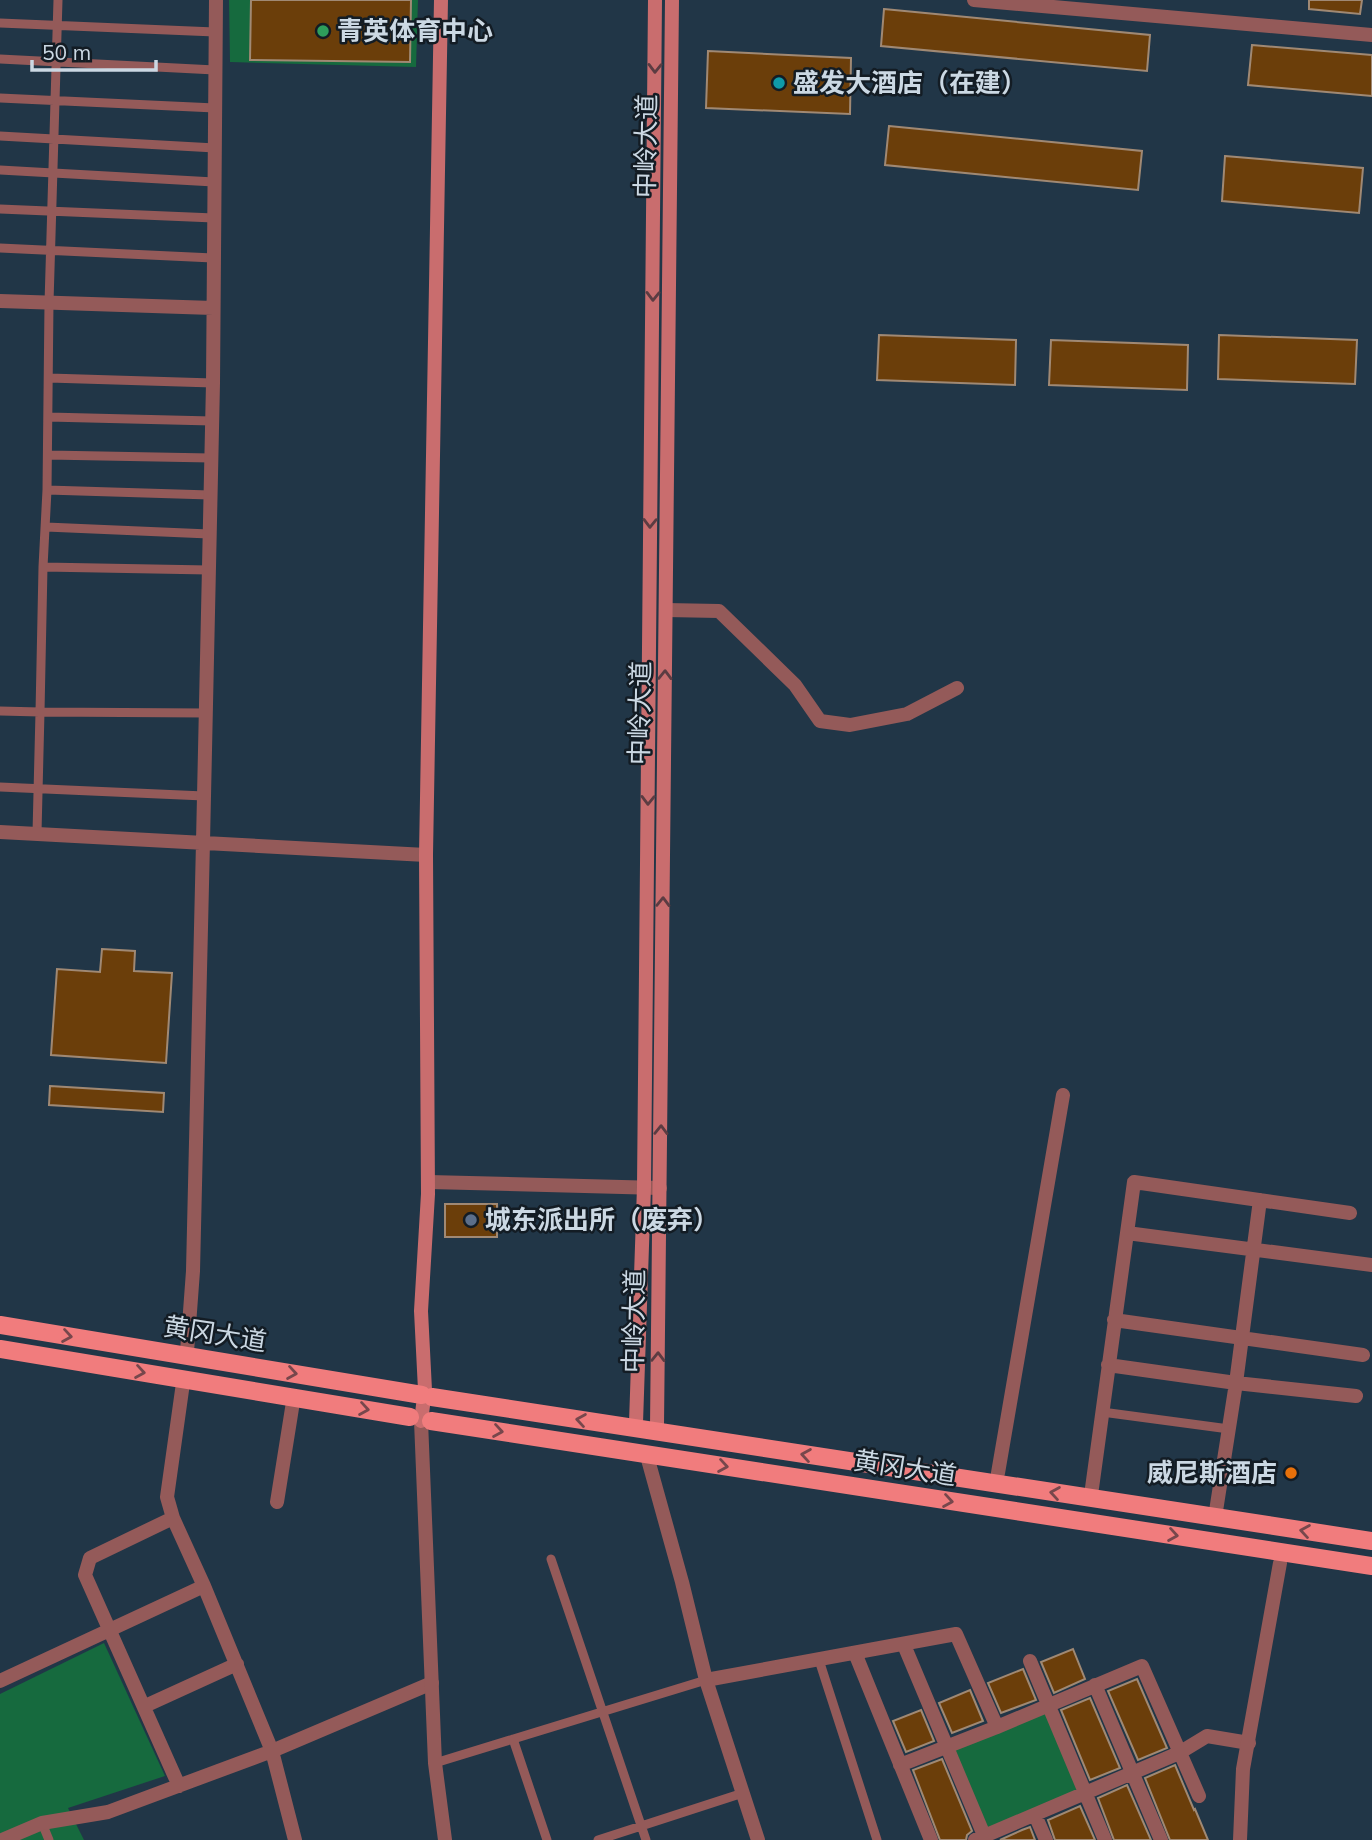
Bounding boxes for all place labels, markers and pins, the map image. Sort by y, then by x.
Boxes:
place label: 青英体育中心 [337,14,493,47]
marker: 青英体育中心 [315,23,331,39]
place label: 盛发大酒店（在建） [793,66,1027,99]
marker: 盛发大酒店（在建） [771,75,787,91]
place label: 城东派出所（废弃） [485,1203,719,1236]
marker: 城东派出所（废弃） [463,1212,479,1228]
place label: 威尼斯酒店 [1147,1456,1277,1489]
marker: 威尼斯酒店 [1283,1465,1299,1481]

